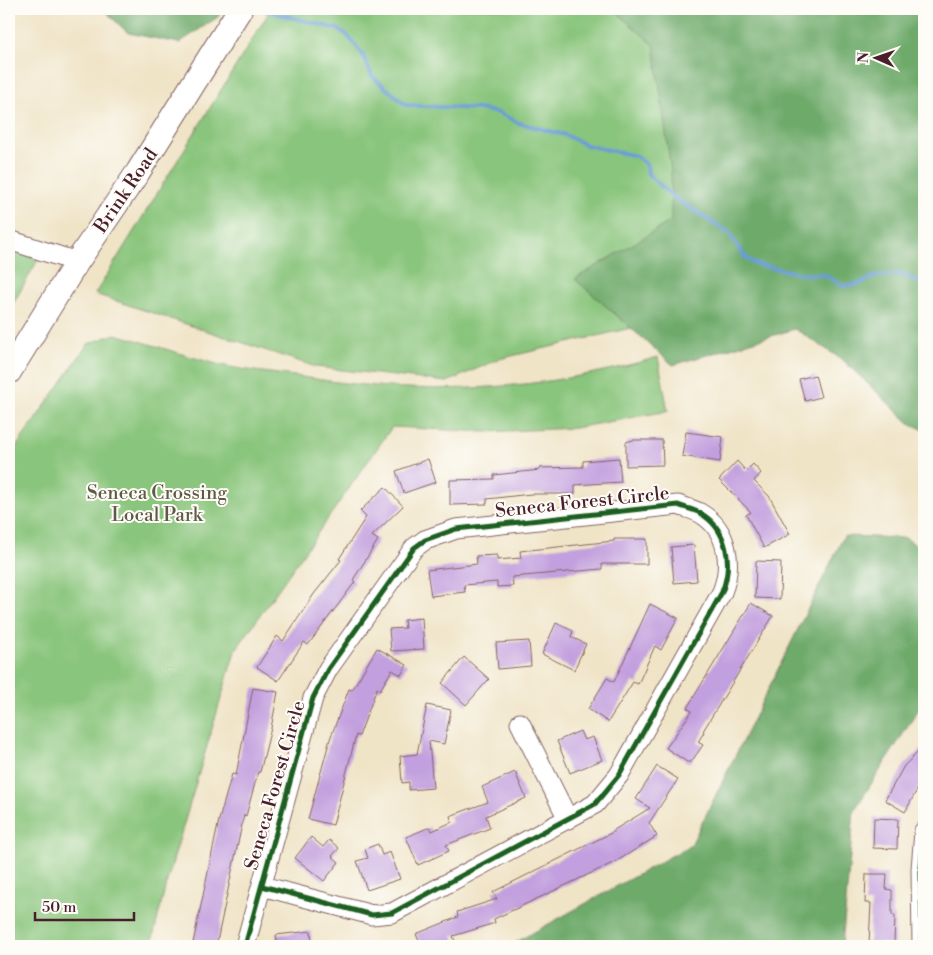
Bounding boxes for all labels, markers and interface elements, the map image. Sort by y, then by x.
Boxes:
north arrow [850,32,900,82]
text: N [855,52,873,63]
street label: Brink Road [88,143,163,238]
park label: Seneca Crossing Local Park [87,481,227,527]
street label: Seneca Forest Circle [494,481,670,523]
street label: Seneca Forest Circle [239,698,311,873]
scale bar [35,890,134,922]
text: 50 m [42,898,76,917]

